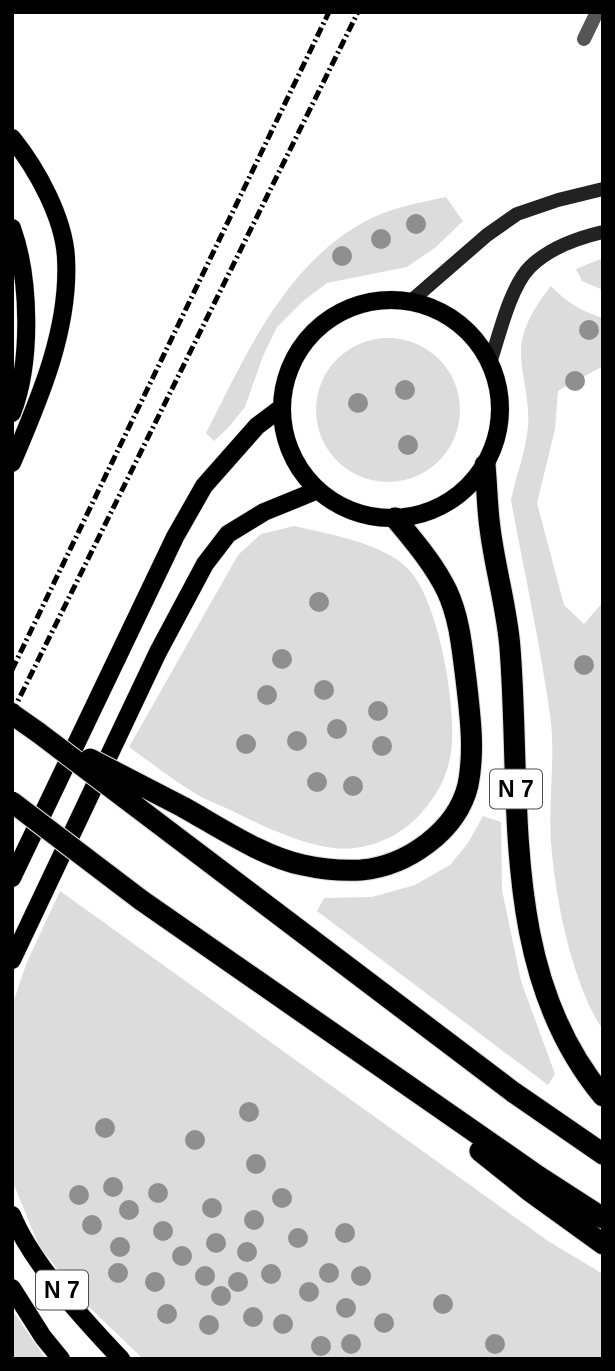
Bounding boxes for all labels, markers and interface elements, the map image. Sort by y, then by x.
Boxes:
road number: N 7 [490,769,542,808]
road number: N 7 [36,1270,88,1310]

